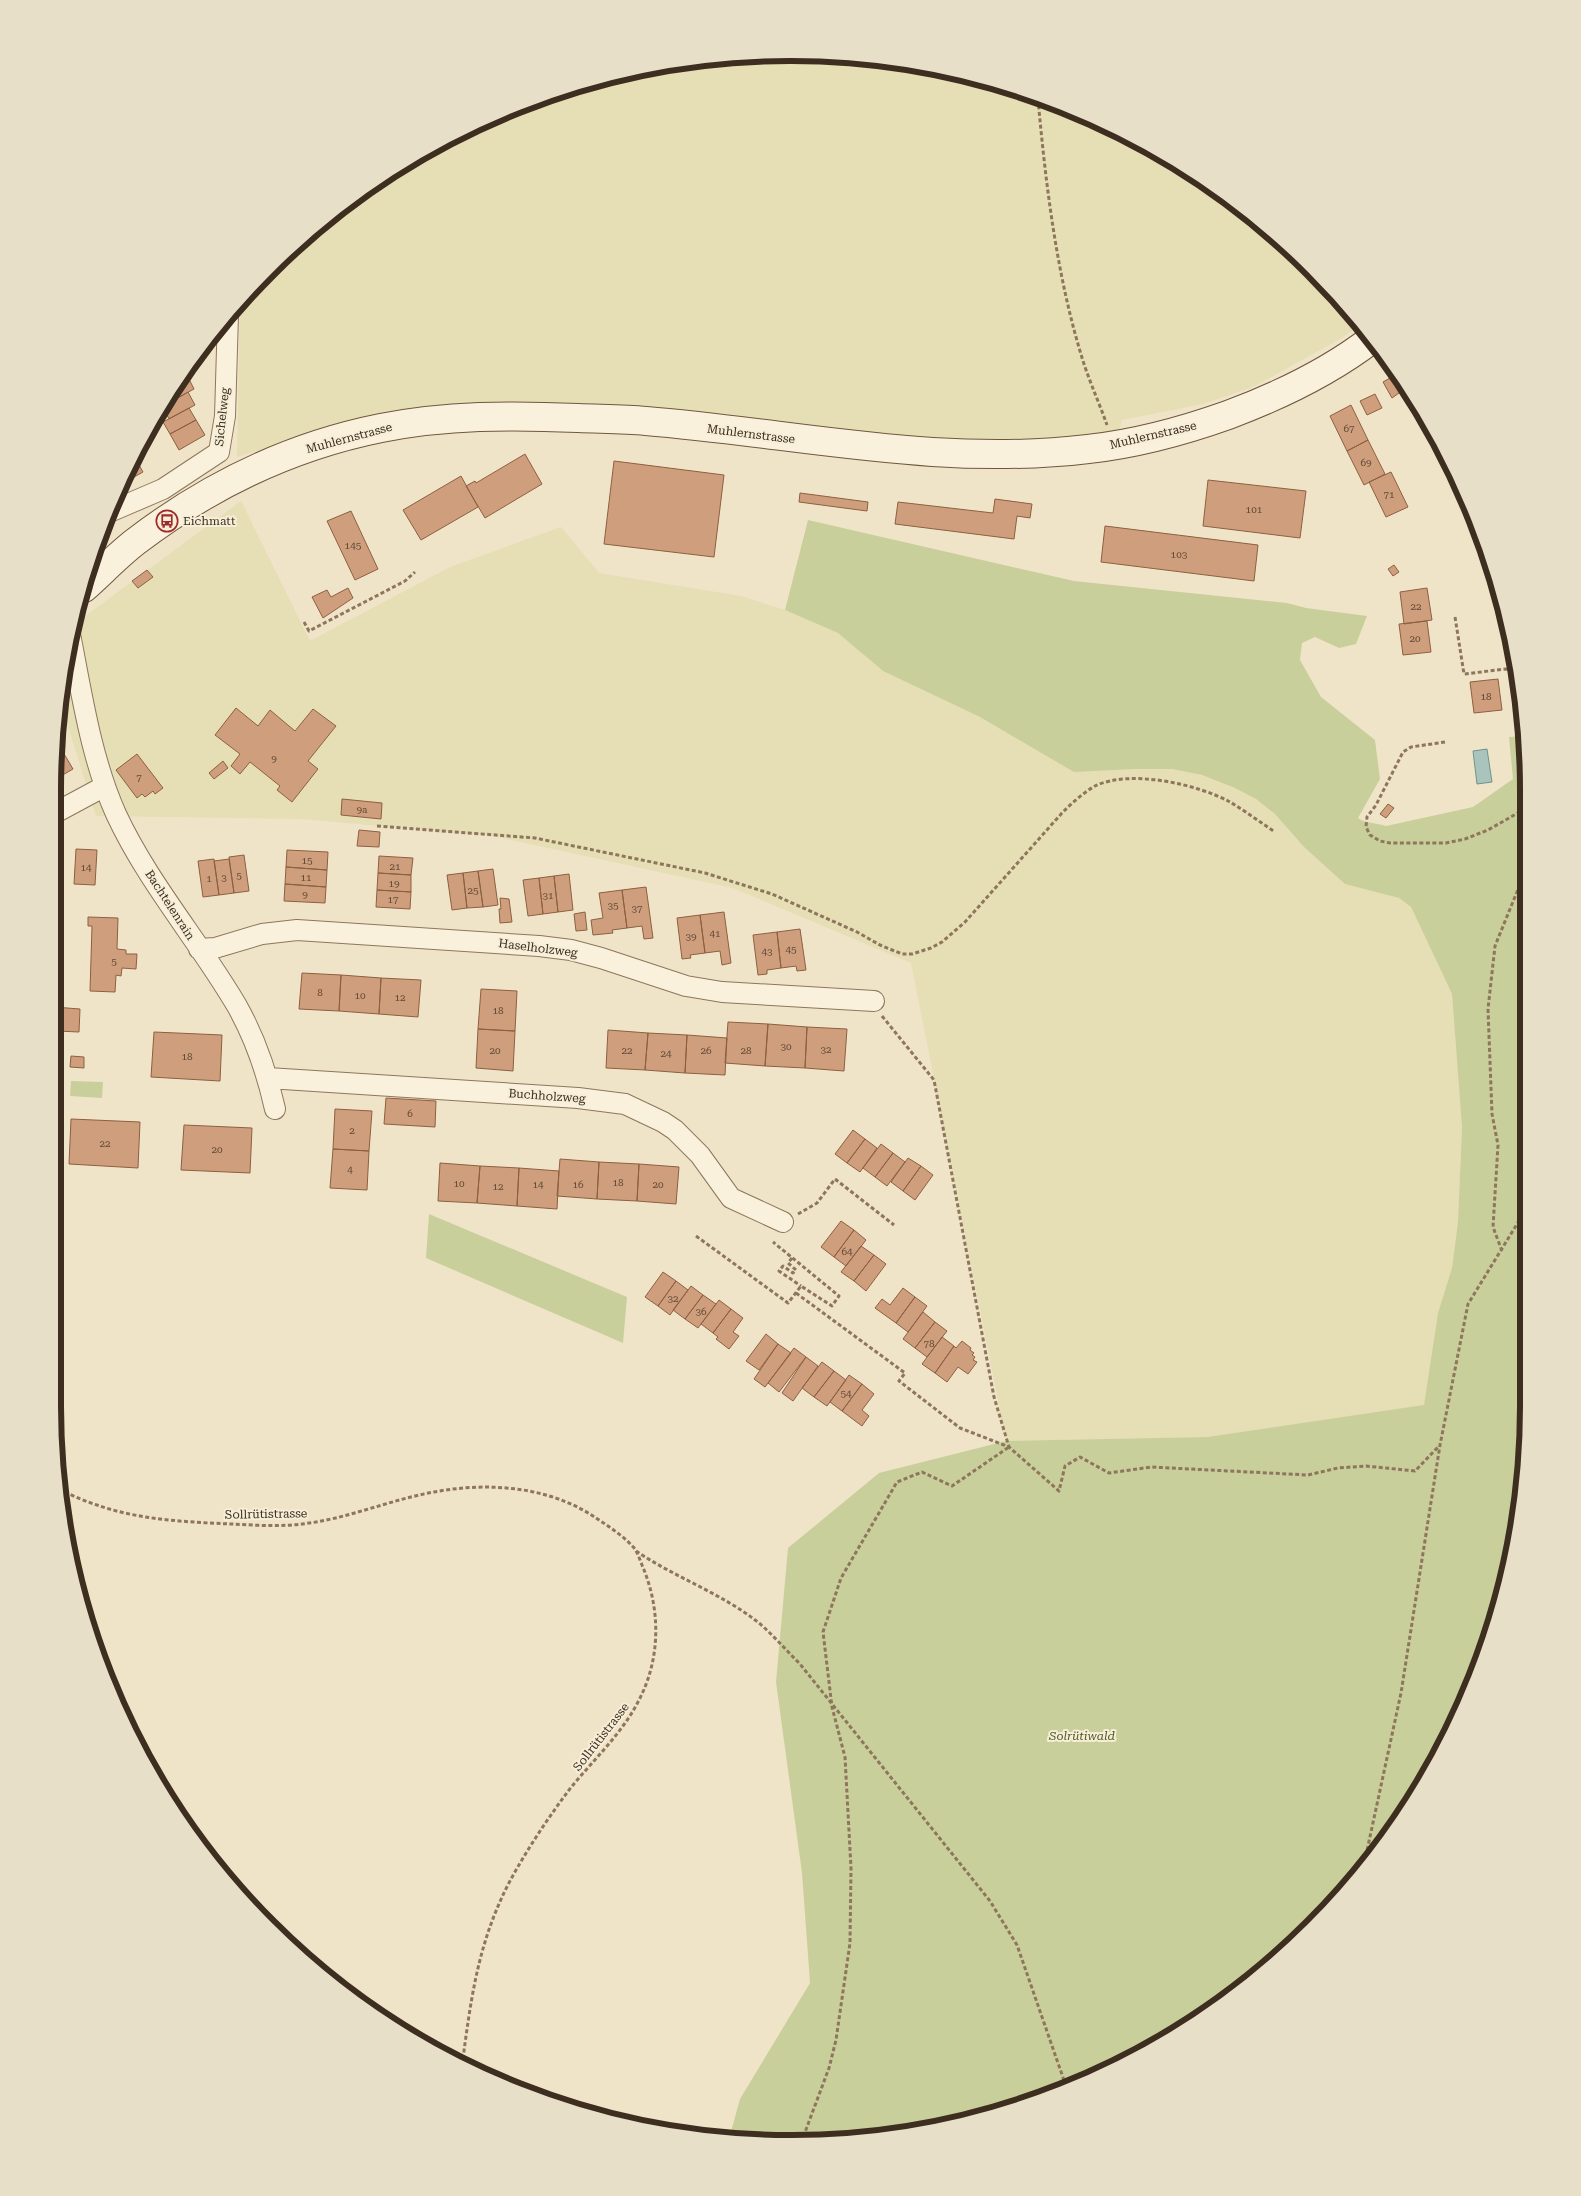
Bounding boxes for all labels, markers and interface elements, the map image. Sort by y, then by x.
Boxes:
street label: Sichelweg [212,387,232,447]
street label: Muhlernstrasse [1108,418,1198,452]
street label: Muhlernstrasse [304,420,394,456]
street label: Muhlernstrasse [706,422,796,446]
house number: 67 [1343,423,1355,434]
house number: 69 [1360,457,1372,468]
house number: 71 [1383,489,1395,500]
house number: 101 [1246,504,1263,515]
bus stop icon: Eichmatt [155,509,179,533]
place label: Eichmatt [183,514,236,528]
house number: 145 [345,540,362,551]
house number: 103 [1171,549,1188,560]
house number: 22 [1410,601,1422,612]
house number: 20 [1409,633,1421,644]
house number: 18 [1480,691,1492,702]
house number: 9 [271,753,277,764]
house number: 7 [136,772,142,783]
house number: 9a [356,804,368,815]
house number: 15 [301,855,313,866]
house number: 21 [389,861,401,872]
house number: 14 [80,862,92,873]
street label: Bachtelenrain [142,867,198,943]
house number: 5 [236,870,242,881]
house number: 3 [221,872,227,883]
house number: 11 [300,872,312,883]
house number: 1 [206,873,212,884]
house number: 19 [388,878,400,889]
house number: 25 [467,885,479,896]
house number: 9 [302,889,308,900]
house number: 31 [542,890,554,901]
house number: 17 [387,894,399,905]
house number: 35 [607,900,619,911]
house number: 37 [631,903,643,914]
house number: 41 [709,928,721,939]
house number: 39 [685,931,697,942]
street label: Haselholzweg [498,936,579,960]
house number: 45 [785,944,797,955]
house number: 43 [761,946,773,957]
house number: 5 [111,956,117,967]
house number: 8 [317,987,323,998]
house number: 10 [354,990,366,1001]
house number: 12 [394,992,406,1003]
house number: 18 [492,1005,504,1016]
house number: 30 [780,1041,792,1052]
house number: 32 [820,1044,832,1055]
house number: 20 [489,1045,501,1056]
house number: 22 [621,1045,633,1056]
house number: 26 [700,1045,712,1056]
house number: 28 [740,1045,752,1056]
house number: 24 [660,1048,672,1059]
house number: 18 [181,1051,193,1062]
street label: Buchholzweg [508,1086,586,1106]
house number: 6 [407,1108,413,1119]
house number: 2 [349,1125,355,1136]
house number: 22 [99,1138,111,1149]
house number: 20 [211,1144,223,1155]
house number: 4 [347,1164,353,1175]
house number: 18 [612,1177,624,1188]
house number: 10 [453,1178,465,1189]
house number: 14 [532,1179,544,1190]
house number: 16 [572,1179,584,1190]
house number: 20 [652,1179,664,1190]
house number: 12 [492,1181,504,1192]
house number: 64 [841,1246,853,1257]
house number: 32 [667,1293,679,1304]
house number: 36 [695,1306,707,1317]
house number: 78 [923,1338,935,1349]
house number: 54 [840,1388,852,1399]
street label: Sollrütistrasse [225,1506,308,1522]
street label: Sollrütistrasse [570,1700,632,1774]
park label: Solrütiwald [1048,1729,1116,1743]

